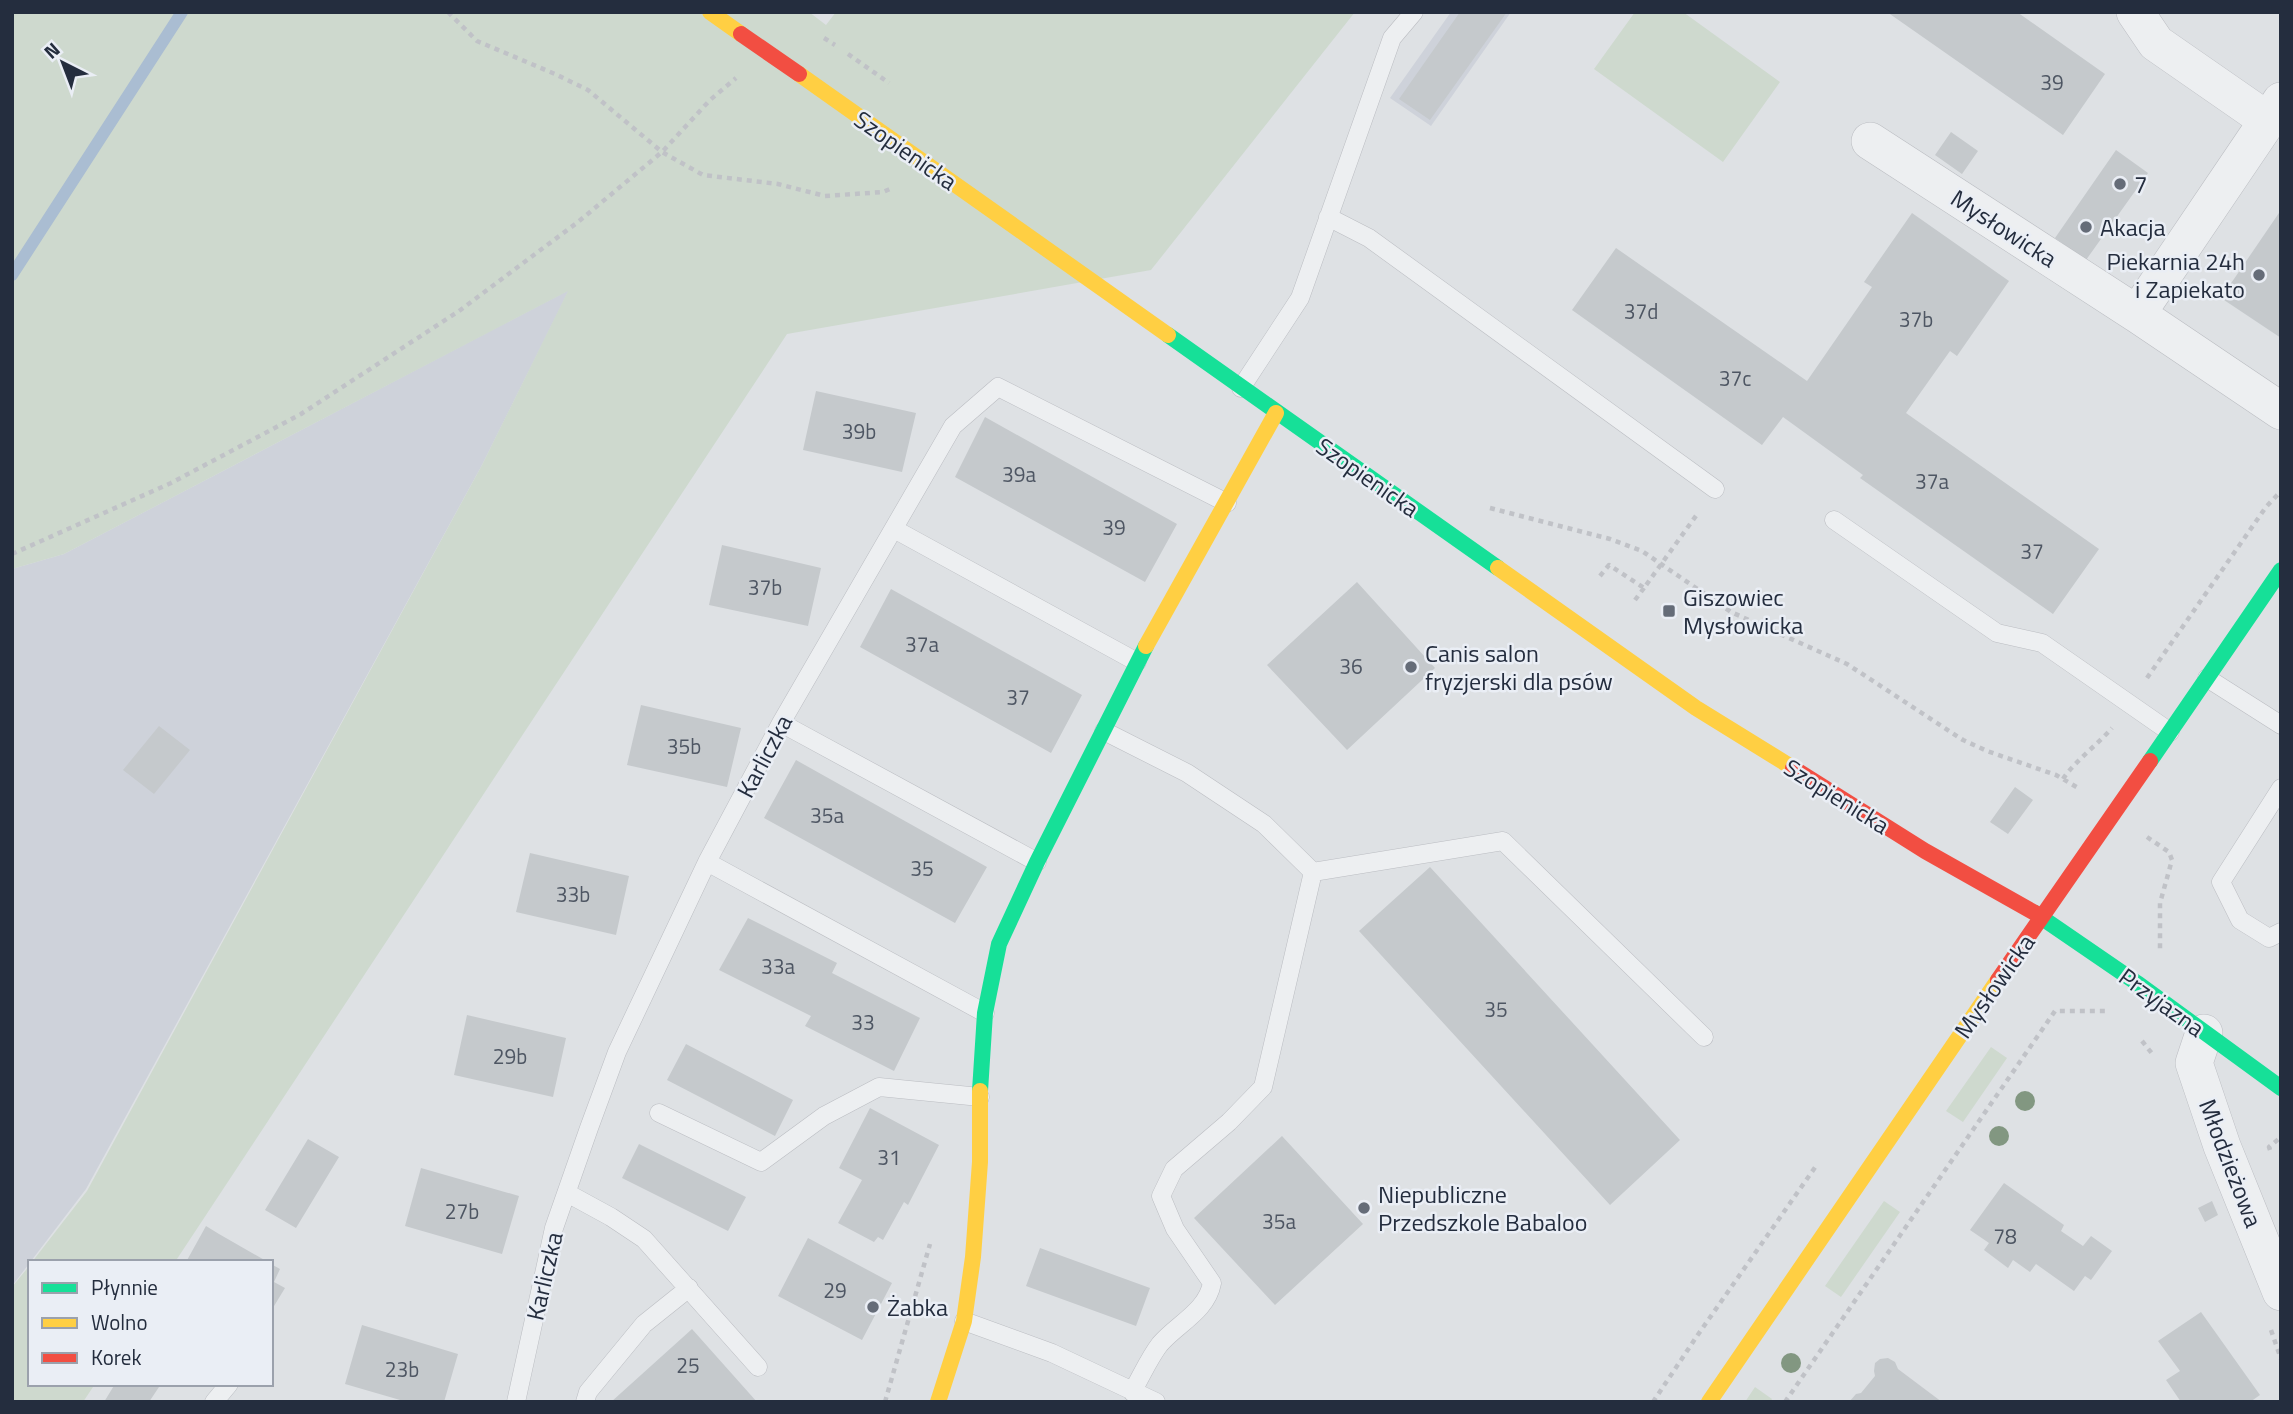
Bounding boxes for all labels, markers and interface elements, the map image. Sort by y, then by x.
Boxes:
north arrow [28,28,98,98]
text: N [37,35,66,65]
house number: 39 [2040,66,2064,98]
street label: Szopienicka [847,101,965,199]
place label: 7 [2134,166,2147,202]
marker: 7 [2112,176,2128,192]
street label: Mysłowicka [1944,180,2064,276]
place label: Akacja [2100,209,2166,245]
marker: Akacja [2078,219,2094,235]
place label: Piekarnia 24h i Zapiekato [2106,243,2245,307]
marker: Piekarnia 24h i Zapiekato [2251,267,2267,283]
house number: 37d [1624,295,1658,327]
house number: 37b [1899,303,1933,335]
house number: 37c [1719,362,1751,394]
house number: 39b [842,415,876,447]
street label: Szopienicka [1309,428,1427,526]
house number: 39a [1002,458,1036,490]
house number: 37a [1915,465,1949,497]
house number: 39 [1102,511,1126,543]
house number: 37 [2020,535,2044,567]
house number: 37b [748,571,782,603]
place label: Giszowiec Mysłowicka [1683,579,1803,643]
marker: Giszowiec Mysłowicka [1661,603,1677,619]
house number: 37a [905,628,939,660]
place label: Canis salon fryzjerski dla psów [1425,635,1613,699]
house number: 36 [1339,650,1363,682]
marker: Canis salon fryzjerski dla psów [1403,659,1419,675]
house number: 37 [1006,681,1030,713]
street label: Karliczka [727,708,801,804]
house number: 35b [667,730,701,762]
street label: Szopienicka [1777,749,1897,843]
house number: 35a [810,799,844,831]
house number: 35 [910,852,934,884]
house number: 33b [556,878,590,910]
street label: Mysłowicka [1945,926,2043,1046]
house number: 33a [761,950,795,982]
street label: Przyjazna [2112,959,2212,1045]
house number: 35 [1484,993,1508,1025]
house number: 33 [851,1006,875,1038]
house number: 29b [493,1040,527,1072]
street label: Młodzieżowa [2190,1094,2272,1232]
house number: 31 [877,1141,901,1173]
place label: Niepubliczne Przedszkole Babaloo [1378,1176,1587,1240]
house number: 27b [445,1195,479,1227]
marker: Niepubliczne Przedszkole Babaloo [1356,1200,1372,1216]
house number: 35a [1262,1205,1296,1237]
house number: 78 [1993,1220,2017,1252]
street label: Karliczka [516,1228,572,1324]
legend [28,1260,273,1386]
text: Płynnie [91,1271,158,1303]
house number: 29 [823,1274,847,1306]
place label: Żabka [887,1289,948,1325]
marker: Żabka [865,1299,881,1315]
text: Wolno [91,1306,148,1338]
text: Korek [91,1341,141,1373]
house number: 25 [676,1349,700,1381]
house number: 23b [385,1353,419,1385]

